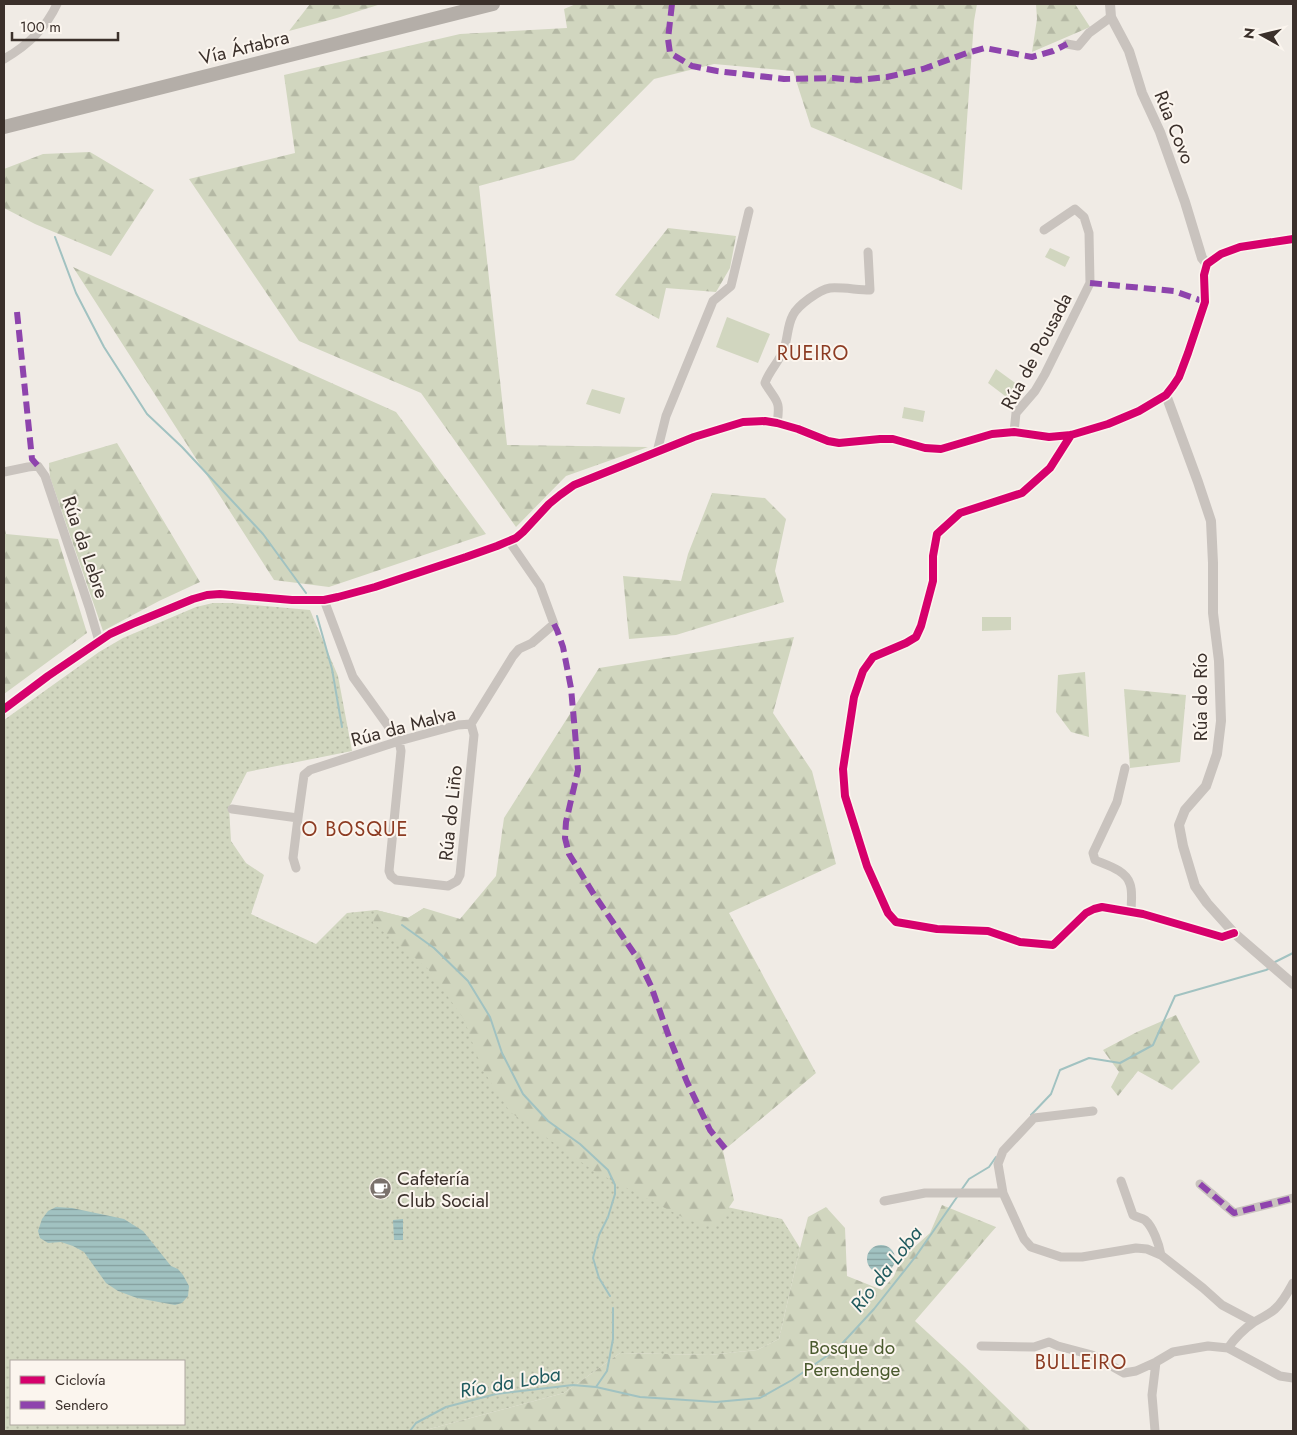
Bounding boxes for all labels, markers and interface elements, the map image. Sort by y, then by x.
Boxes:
scale bar [12,10,119,42]
north arrow [1237,10,1287,60]
text: 100 m [20,16,61,38]
street label: Vía Ártabra [196,23,292,72]
text: N [1238,26,1260,40]
street label: Rúa Covo [1148,86,1201,168]
street label: Rúa de Pousada [994,288,1079,414]
district label: RUEIRO [777,339,849,368]
street label: Rúa da Lebre [55,493,116,602]
street label: Rúa do Río [1187,653,1214,741]
street label: Rúa da Malva [348,700,459,753]
street label: Rúa do Liño [432,764,469,862]
district label: O BOSQUE [301,815,409,844]
place label: Cafetería Club Social [397,1165,489,1214]
cafe icon: Cafetería Club Social [369,1177,393,1201]
water label: Río da Loba [844,1220,929,1318]
park label: Bosque do Perendenge [804,1334,901,1383]
district label: BULLEIRO [1035,1348,1127,1377]
water label: Río da Loba [457,1359,563,1406]
legend [10,1360,185,1425]
text: Ciclovía [55,1369,105,1391]
text: Sendero [55,1394,108,1416]

